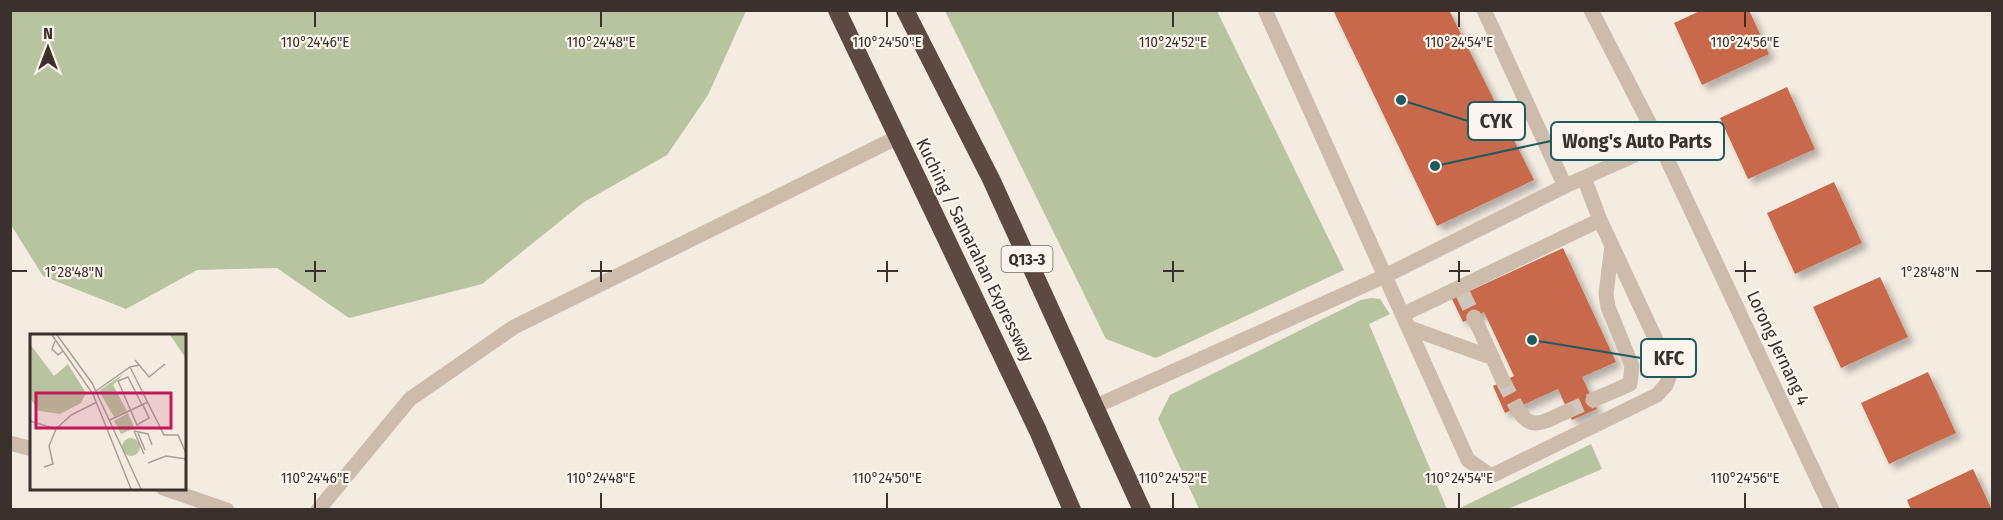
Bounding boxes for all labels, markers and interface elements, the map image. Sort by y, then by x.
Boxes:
north arrow [18,18,78,78]
text: N [43,24,53,43]
text: 110°24'46"E [281,33,349,51]
text: 110°24'48"E [567,33,635,51]
text: 110°24'50"E [852,33,922,51]
text: 110°24'52"E [1139,33,1207,51]
text: 110°24'54"E [1425,33,1493,51]
text: 110°24'56"E [1711,33,1779,51]
callout: CYK [1468,102,1525,140]
text: CYK [1480,109,1513,133]
callout: Wong's Auto Parts [1551,122,1724,160]
text: Wong's Auto Parts [1562,129,1712,153]
street label: Kuching / Samarahan Expressway [911,135,1039,365]
road number: Q13-3 [1002,246,1052,272]
text: 1°28'48"N [45,263,103,281]
text: 1°28'48"N [1901,263,1959,281]
street label: Lorong Jernang 4 [1742,287,1814,409]
inset map [30,334,186,490]
callout: KFC [1641,339,1696,377]
text: KFC [1654,346,1685,370]
text: 110°24'46"E [281,469,349,487]
text: 110°24'48"E [567,469,635,487]
text: 110°24'50"E [852,469,922,487]
text: 110°24'52"E [1139,469,1207,487]
text: 110°24'54"E [1425,469,1493,487]
text: 110°24'56"E [1711,469,1779,487]

